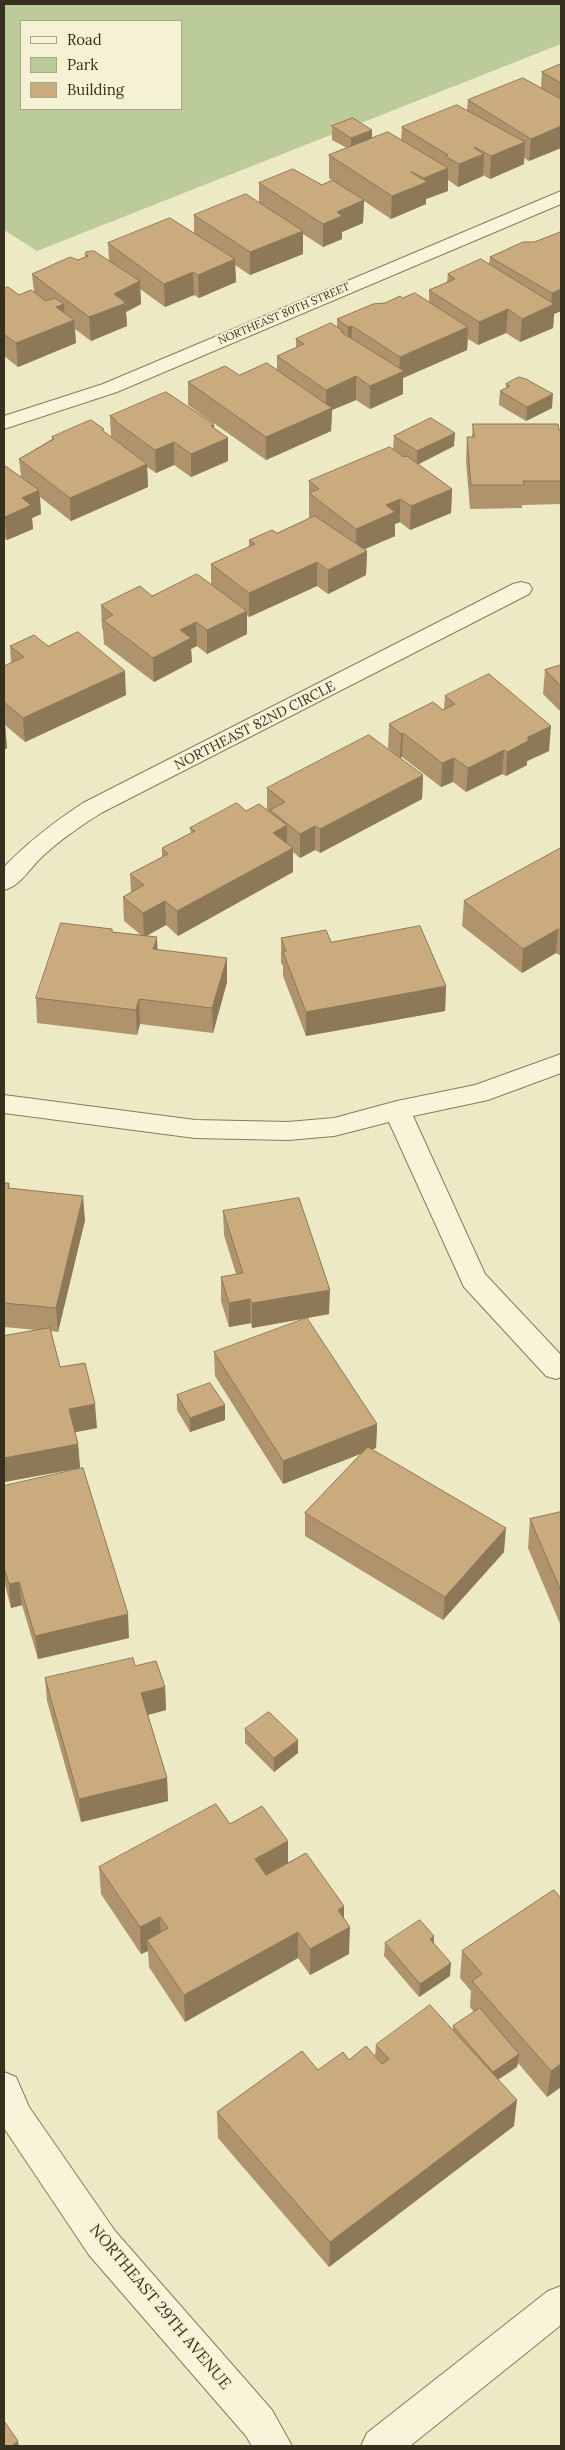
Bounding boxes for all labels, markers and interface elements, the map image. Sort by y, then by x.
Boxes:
legend [20,20,182,110]
text: Road [67,30,102,49]
text: Park [67,55,98,74]
text: Building [67,80,124,99]
street label: NORTHEAST 80TH STREET [216,280,352,348]
street label: NORTHEAST 82ND CIRCLE [172,678,338,774]
street label: NORTHEAST 29TH AVENUE [85,2221,235,2393]

